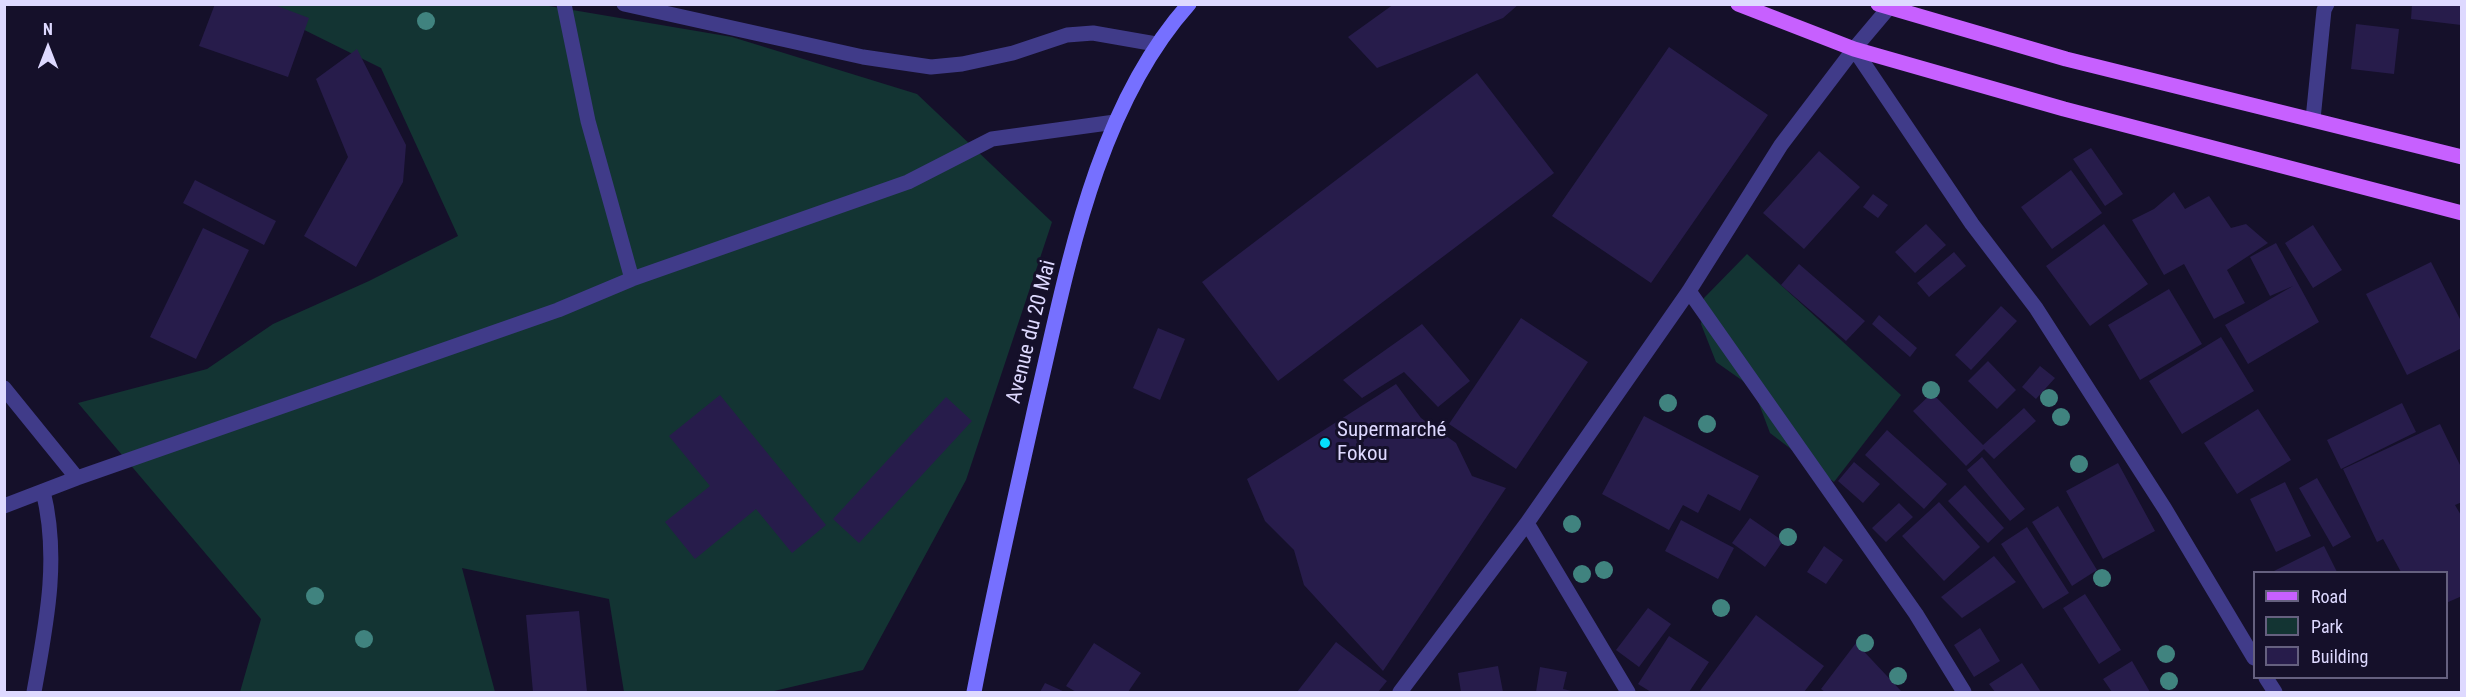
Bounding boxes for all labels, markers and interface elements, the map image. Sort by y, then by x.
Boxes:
north arrow [18,18,78,78]
text: N [43,20,53,39]
street label: Avenue du 20 Mai [1002,258,1062,406]
place label: Supermarché Fokou [1337,418,1446,468]
marker: Supermarché Fokou [1318,436,1332,450]
legend [2253,571,2448,679]
text: Road [2311,586,2347,607]
text: Park [2311,616,2343,637]
text: Building [2311,646,2368,667]

